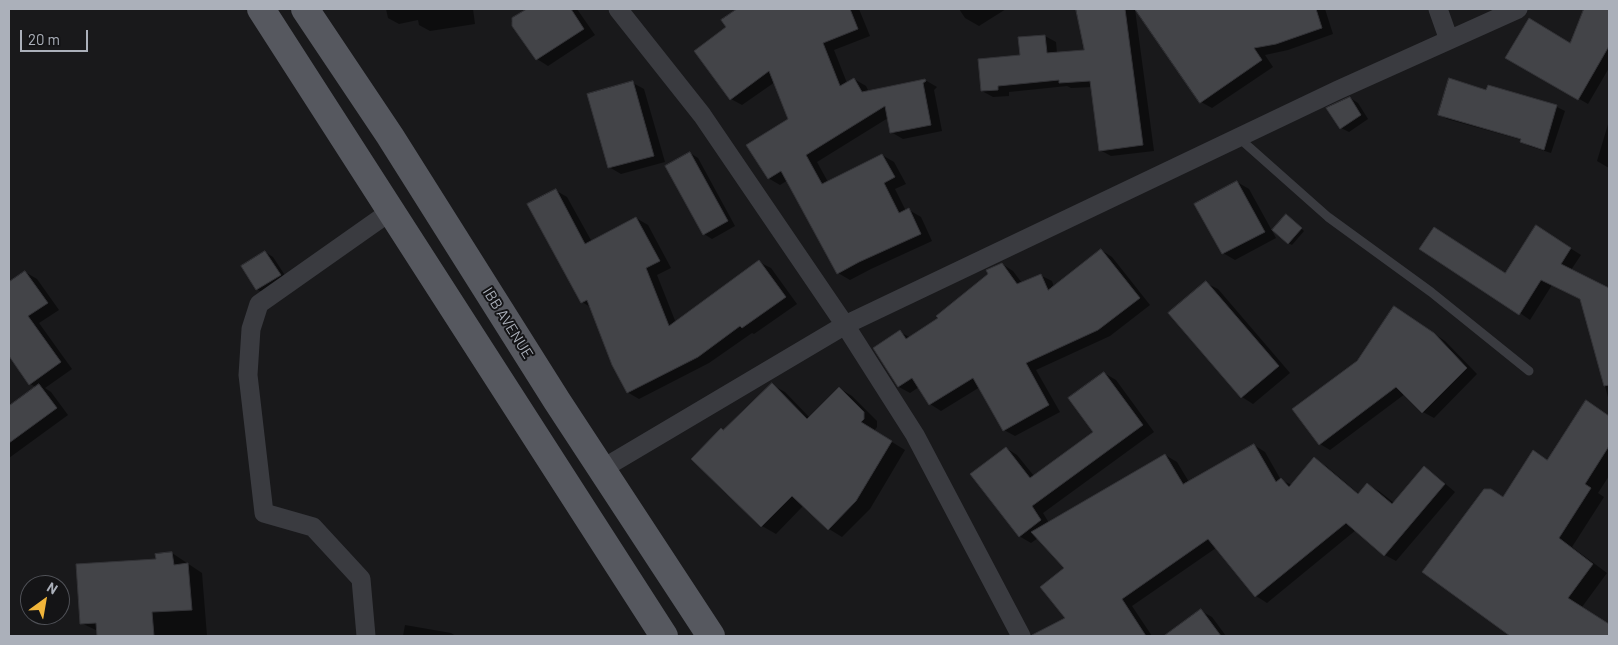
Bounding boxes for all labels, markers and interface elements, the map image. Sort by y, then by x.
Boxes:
scale bar [22,20,90,52]
text: 20 m [28,30,60,48]
street label: IBB AVENUE [479,284,537,362]
north arrow [20,575,70,625]
text: N [44,578,61,597]

